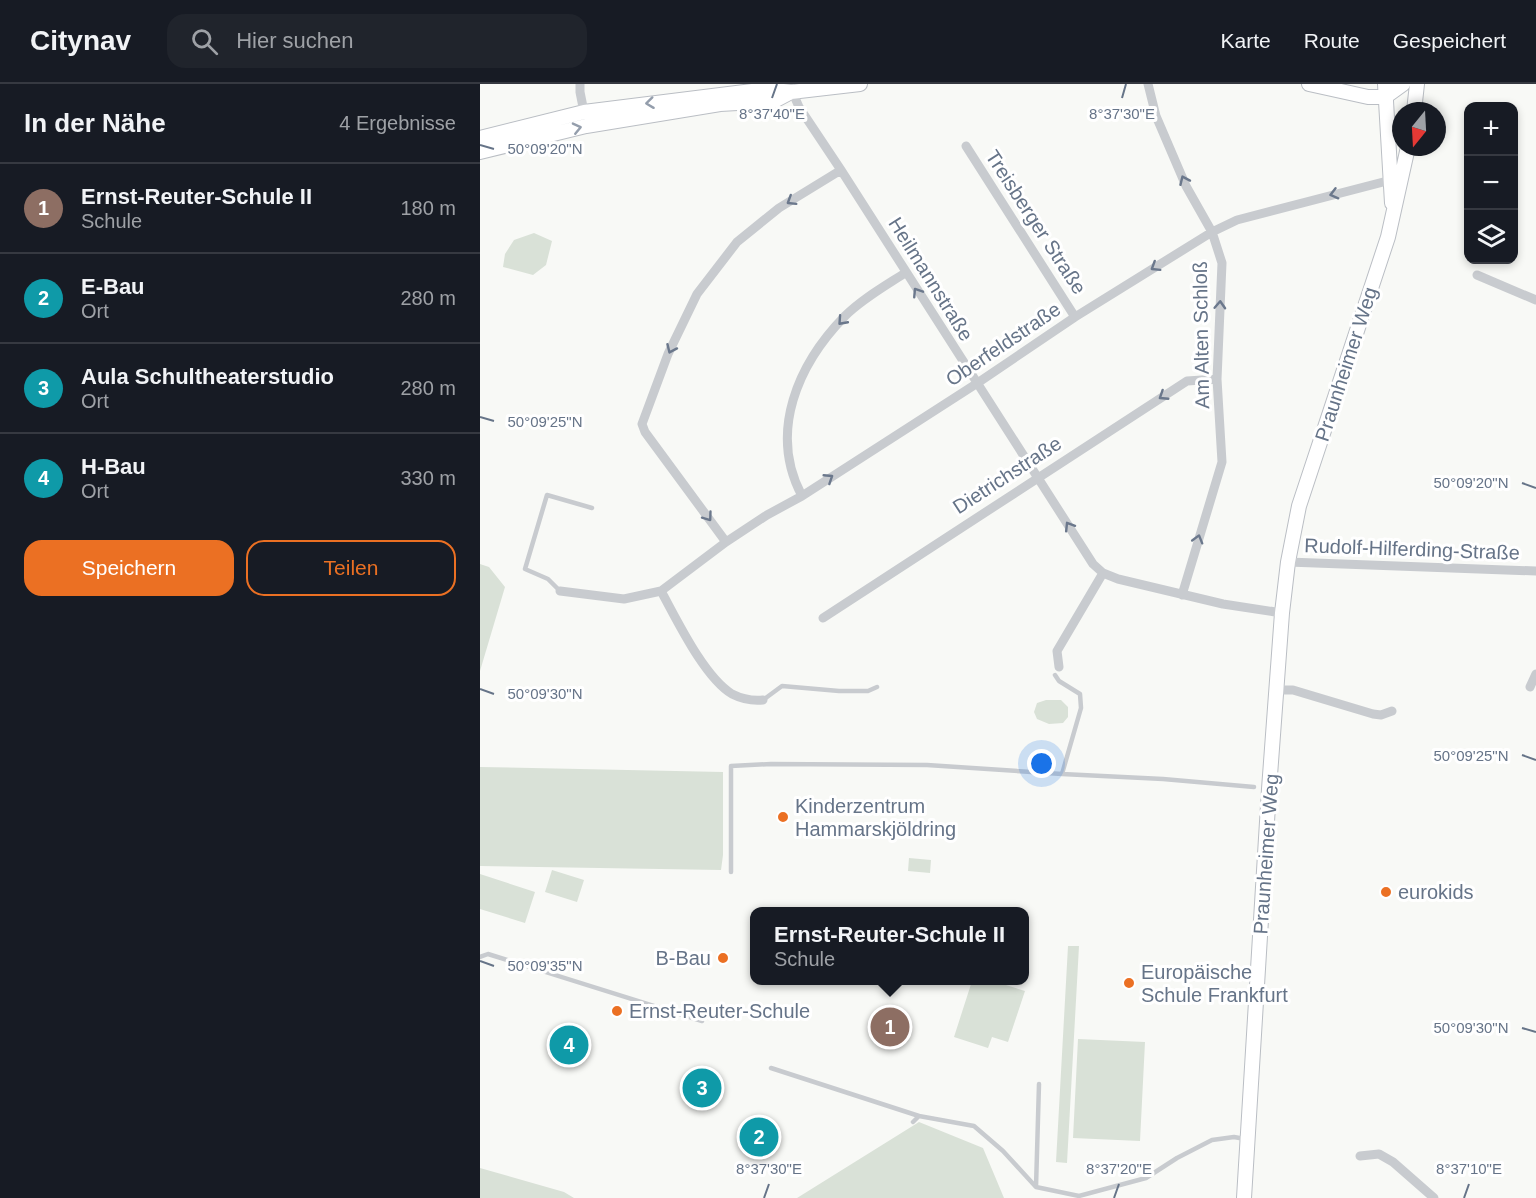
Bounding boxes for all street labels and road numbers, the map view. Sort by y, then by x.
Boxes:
street label: Treisberger Straße [981,146,1091,298]
street label: Heilmannstraße [884,213,978,345]
street label: Am Alten Schloß [1189,261,1213,409]
street label: Praunheimer Weg [1311,284,1381,444]
street label: Oberfeldstraße [942,298,1064,390]
street label: Dietrichstraße [949,432,1065,518]
street label: Rudolf-Hilferding-Straße [1304,534,1520,564]
street label: Praunheimer Weg [1249,773,1283,935]

